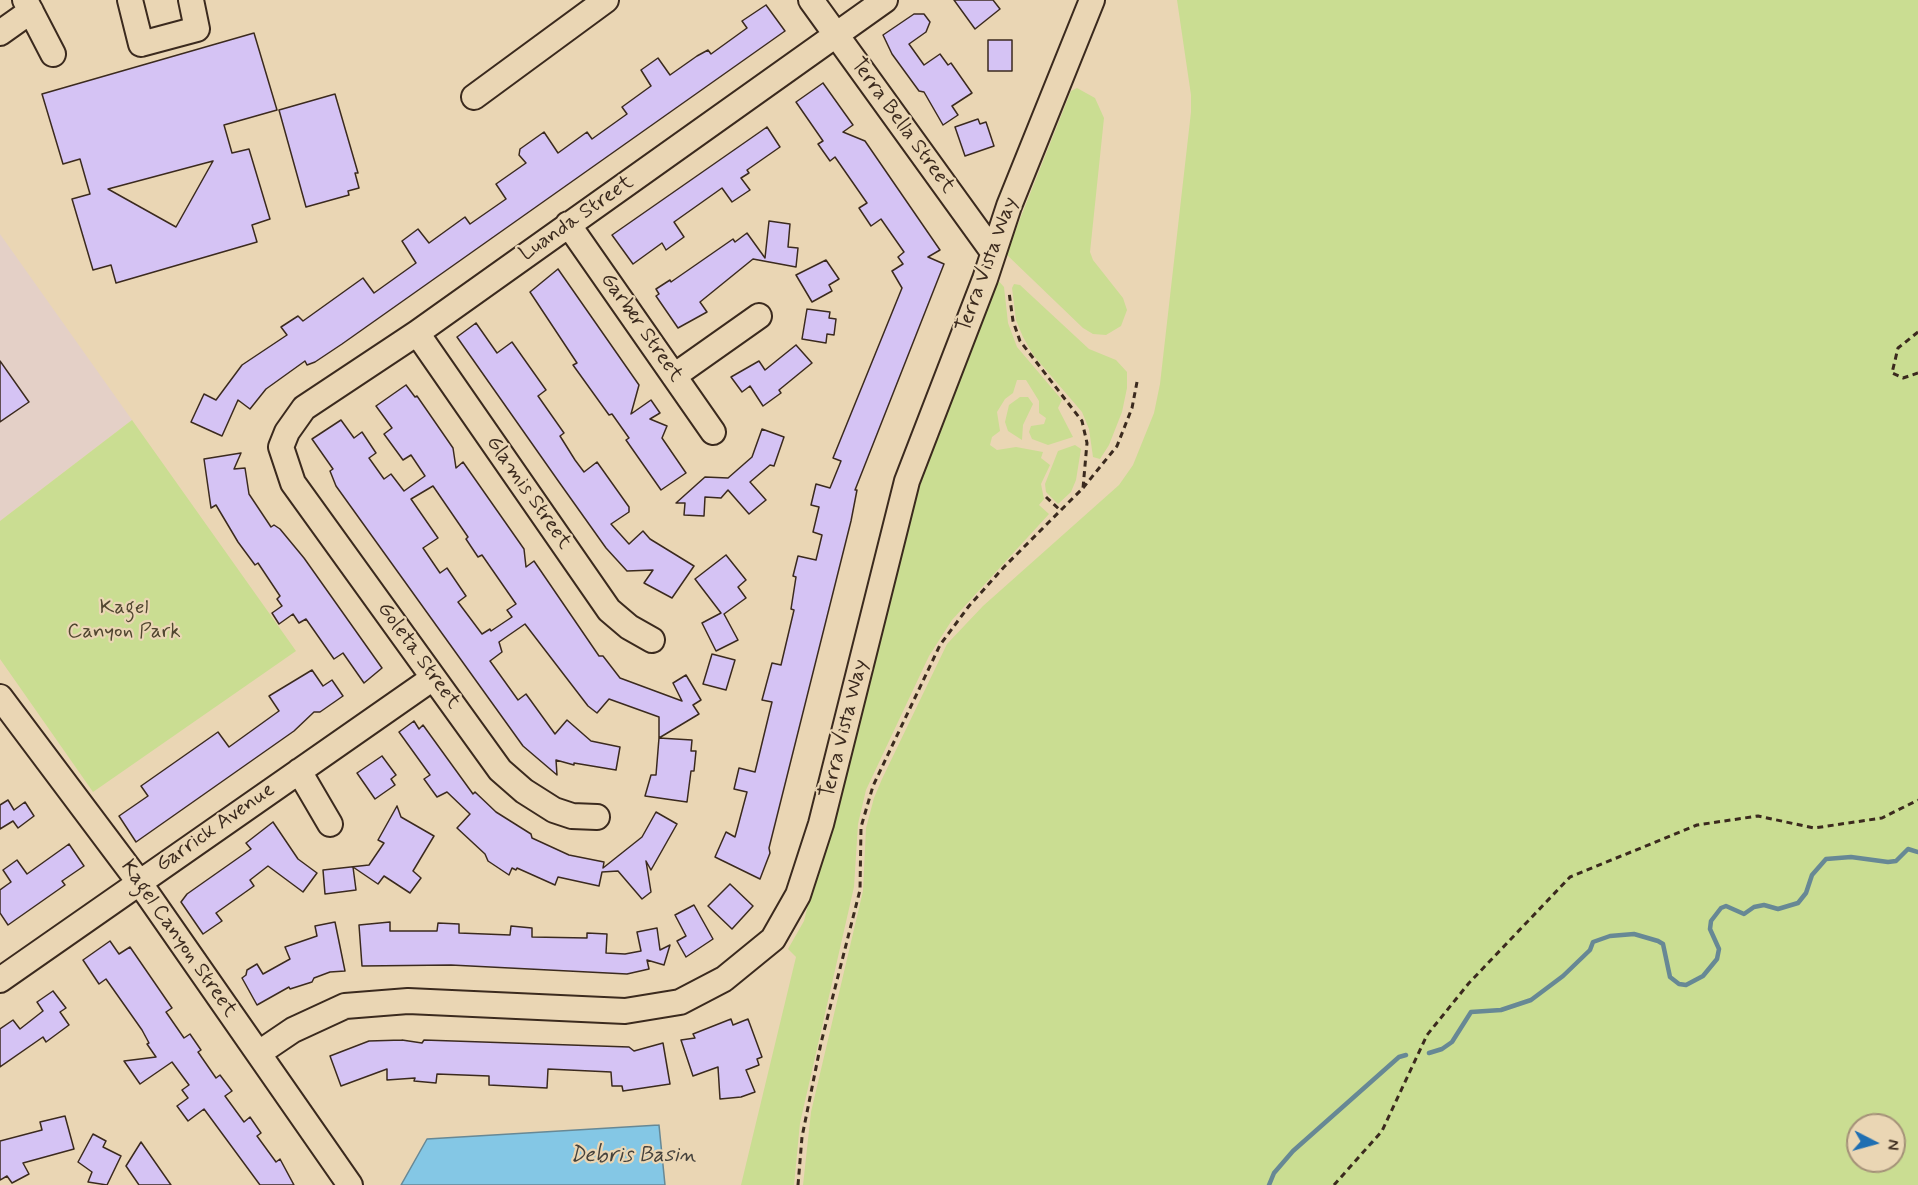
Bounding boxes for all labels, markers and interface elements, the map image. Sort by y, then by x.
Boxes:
street label: Terra Bella Street [844,53,960,199]
street label: Luanda Street [515,171,639,267]
street label: Terra Vista Way [952,194,1024,336]
street label: Garber Street [594,269,688,387]
street label: Glamis Street [480,432,576,554]
park label: Kagel Canyon Park [67,596,181,646]
street label: Goleta Street [371,598,465,714]
street label: Terra Vista Way [816,657,874,801]
street label: Garrick Avenue [152,778,280,878]
street label: Kagel Canyon Street [114,855,242,1023]
north arrow [1846,1113,1906,1173]
text: N [1881,1138,1903,1151]
water label: Debris Basin [570,1143,696,1169]

